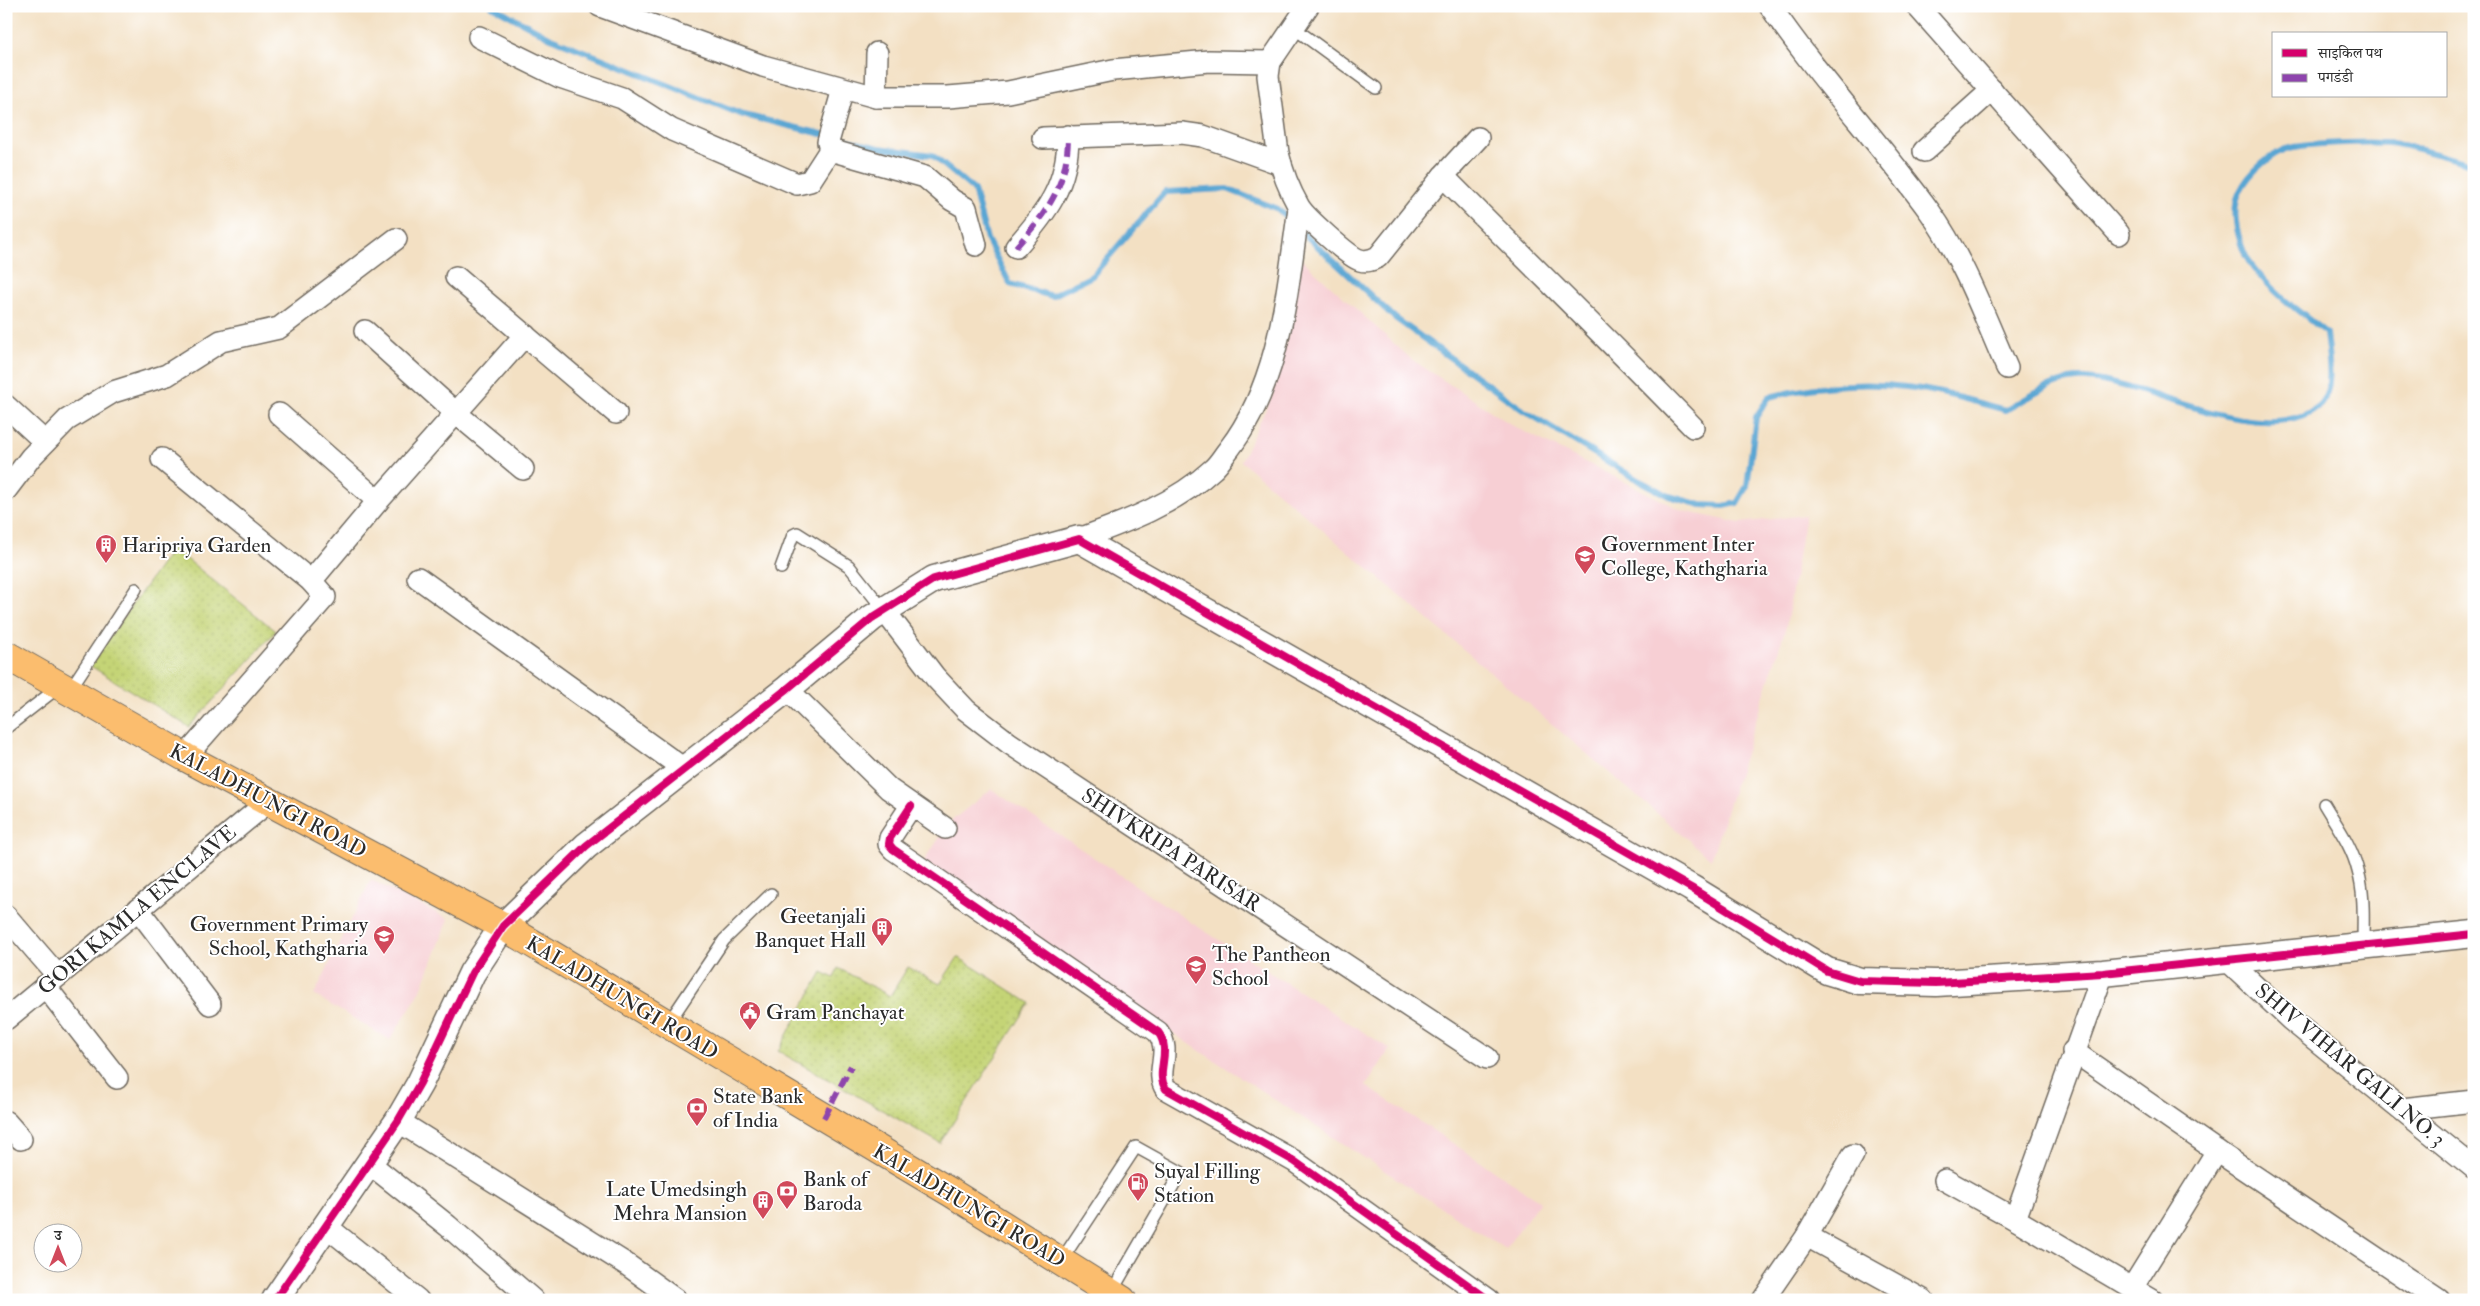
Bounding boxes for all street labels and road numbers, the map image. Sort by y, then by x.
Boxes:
street label: KALADHUNGI ROAD [165,738,371,864]
street label: SHIVKRIPA PARISAR [1076,782,1267,919]
street label: GORI KAMLA ENCLAVE [32,819,242,1001]
street label: KALADHUNGI ROAD [521,930,723,1066]
street label: SHIV VIHAR GALI NO. 3 [2249,977,2451,1153]
street label: KALADHUNGI ROAD [868,1138,1070,1274]

